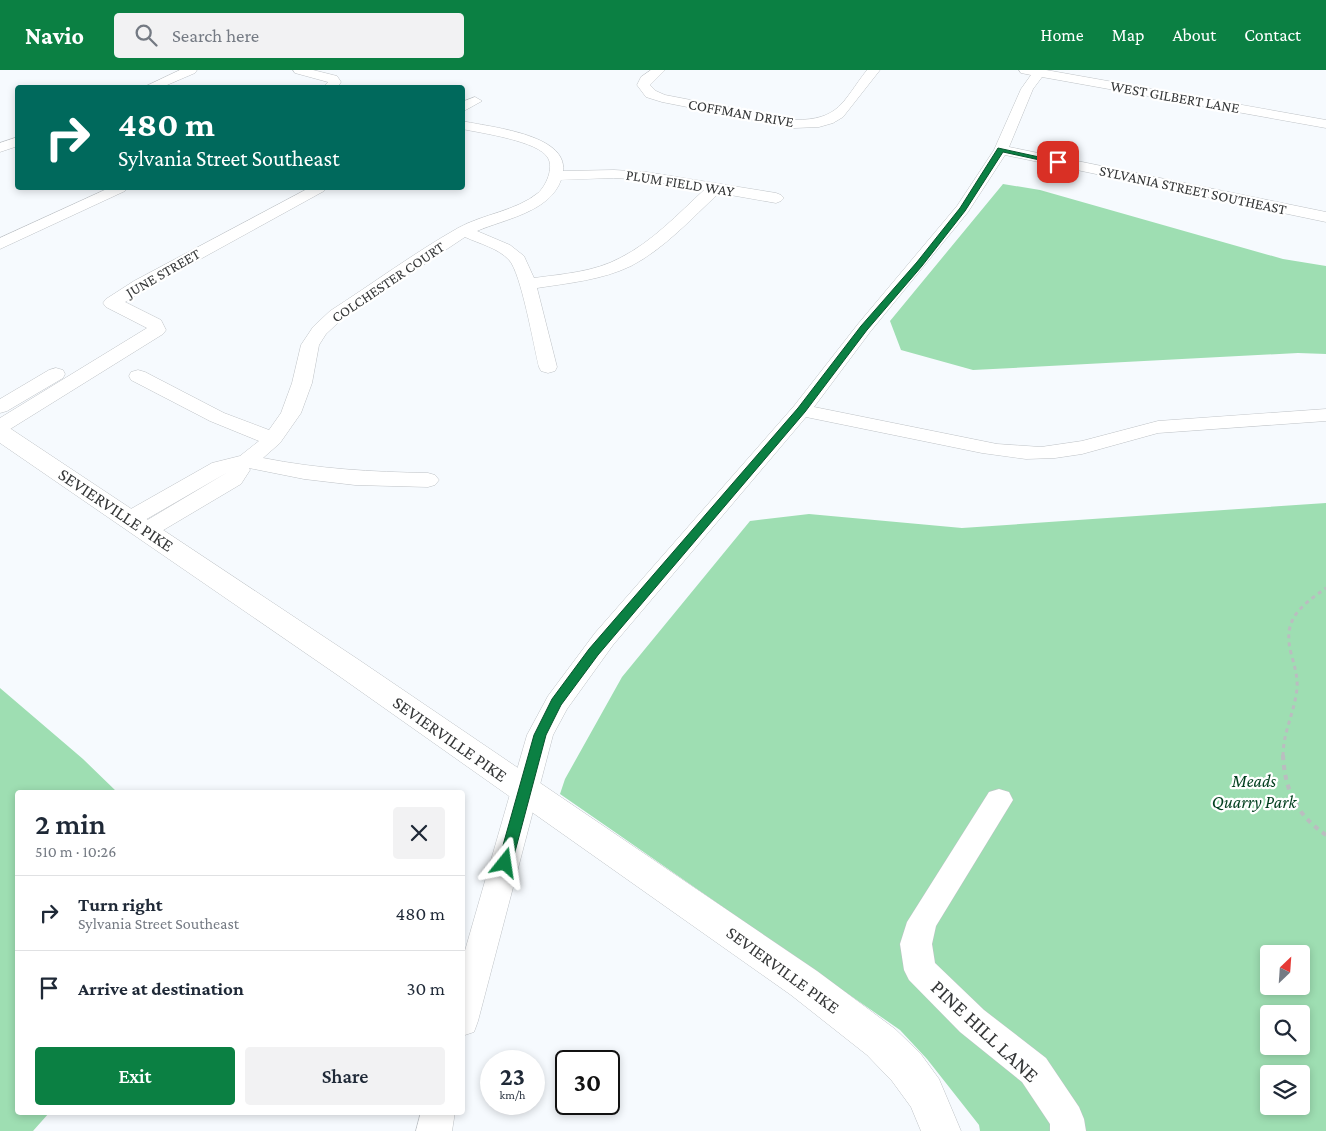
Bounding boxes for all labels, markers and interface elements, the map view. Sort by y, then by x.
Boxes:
search box [114,13,464,58]
icon: search [132,21,160,49]
text: Navio [25,22,84,49]
text: Search here [172,25,259,46]
text: Home [1041,25,1084,45]
text: Map [1112,25,1144,45]
text: About [1172,25,1216,45]
text: Contact [1244,25,1301,45]
street label: WEST GILBERT LANE [1109,78,1241,116]
street label: COFFMAN DRIVE [687,96,795,130]
icon: right [35,105,100,170]
text: 480 m [118,105,215,144]
pin [1037,141,1079,183]
text: Sylvania Street Southeast [118,146,339,171]
icon: arrive [1044,148,1072,176]
street label: SYLVANIA STREET SOUTHEAST [1098,162,1288,218]
street label: PLUM FIELD WAY [625,167,735,199]
street label: COLCHESTER COURT [329,238,447,326]
street label: JUNE STREET [121,245,203,303]
street label: SEVIERVILLE PIKE [55,464,178,556]
street label: SEVIERVILLE PIKE [389,692,511,786]
park label: Meads Quarry Park [1212,771,1297,812]
text: 2 min [35,807,106,840]
button: close [393,807,445,859]
position arrow [478,836,530,888]
text: 510 m · 10:26 [35,843,116,860]
text: Turn right [78,894,163,915]
icon: right [35,899,63,927]
text: 480 m [395,903,445,924]
text: Sylvania Street Southeast [78,915,239,932]
street label: SEVIERVILLE PIKE [723,922,843,1018]
north arrow [1260,945,1310,995]
map controls [1260,945,1310,1115]
icon: arrive [35,974,63,1002]
street label: PINE HILL LANE [926,975,1044,1087]
text: Arrive at destination [78,978,244,999]
text: 30 m [406,978,445,999]
button: search [1260,1005,1310,1055]
button: Exit [35,1047,235,1105]
button: Share [245,1047,445,1105]
speed limit sign: 30 [555,1050,620,1115]
text: 23 [500,1063,525,1090]
button: layers [1260,1065,1310,1115]
text: km/h [500,1088,525,1102]

